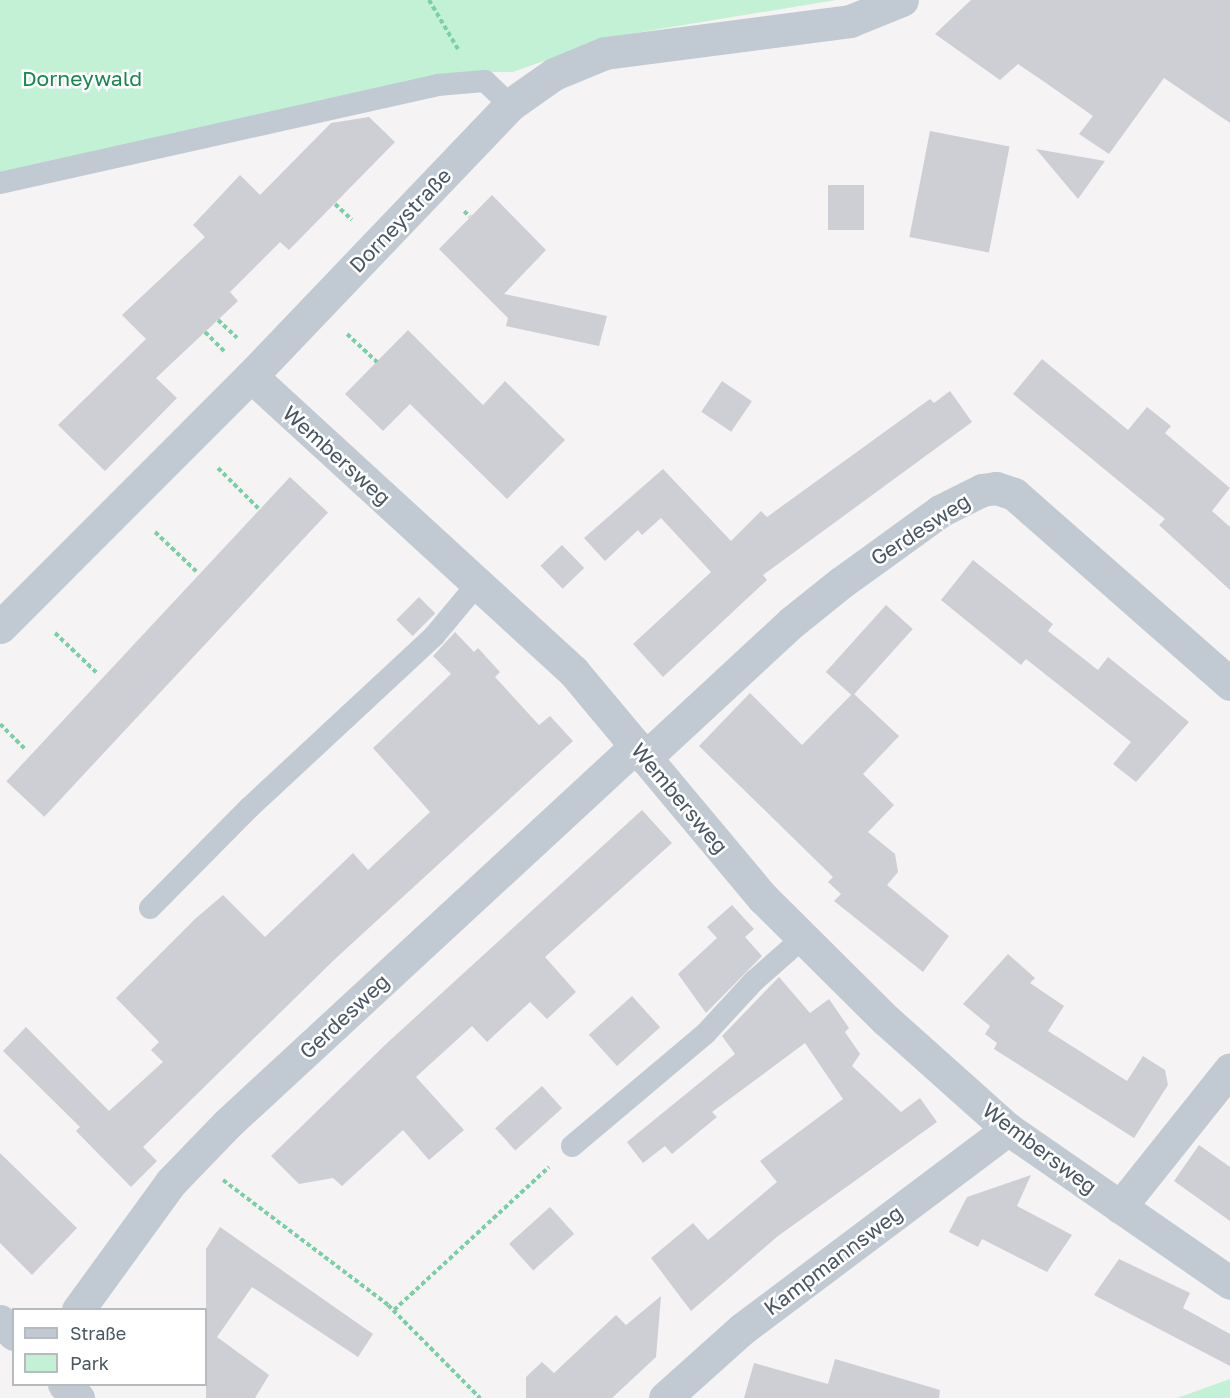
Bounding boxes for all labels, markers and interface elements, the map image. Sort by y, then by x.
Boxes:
park label: Dorneywald [22,65,142,91]
street label: Dorneystraße [344,162,456,278]
street label: Wembersweg [278,400,396,510]
street label: Gerdesweg [866,488,974,570]
street label: Wembersweg [627,738,733,858]
street label: Gerdesweg [294,968,394,1064]
street label: Wembersweg [978,1097,1102,1199]
street label: Kampmannsweg [759,1200,907,1320]
legend [12,1308,207,1386]
text: Straße [70,1322,126,1344]
text: Park [70,1352,109,1374]

